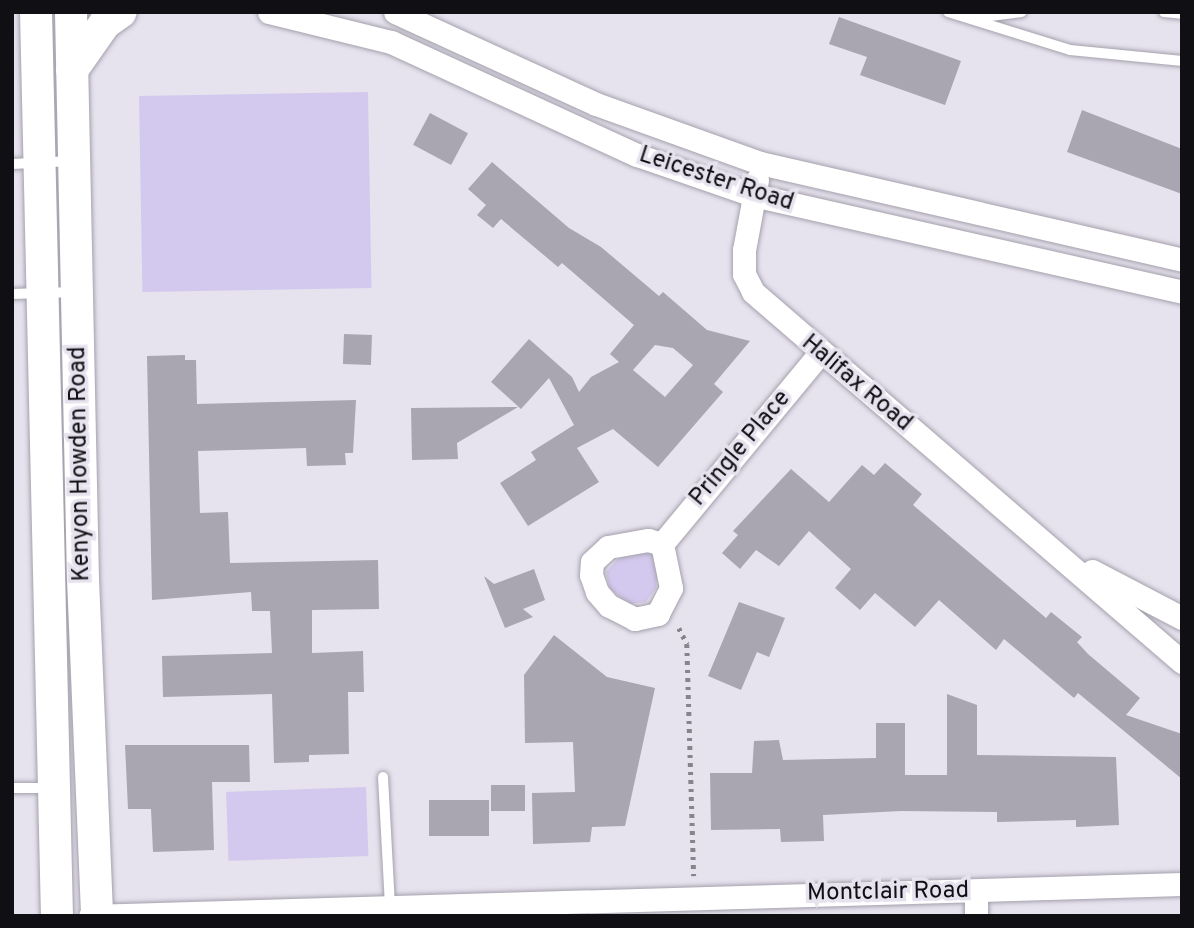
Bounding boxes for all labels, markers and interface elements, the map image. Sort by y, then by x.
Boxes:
street label: Leicester Road [635,141,797,219]
street label: Halifax Road [795,329,917,439]
street label: Kenyon Howden Road [65,346,97,582]
street label: Pringle Place [684,385,798,513]
street label: Montclair Road [807,877,969,909]

